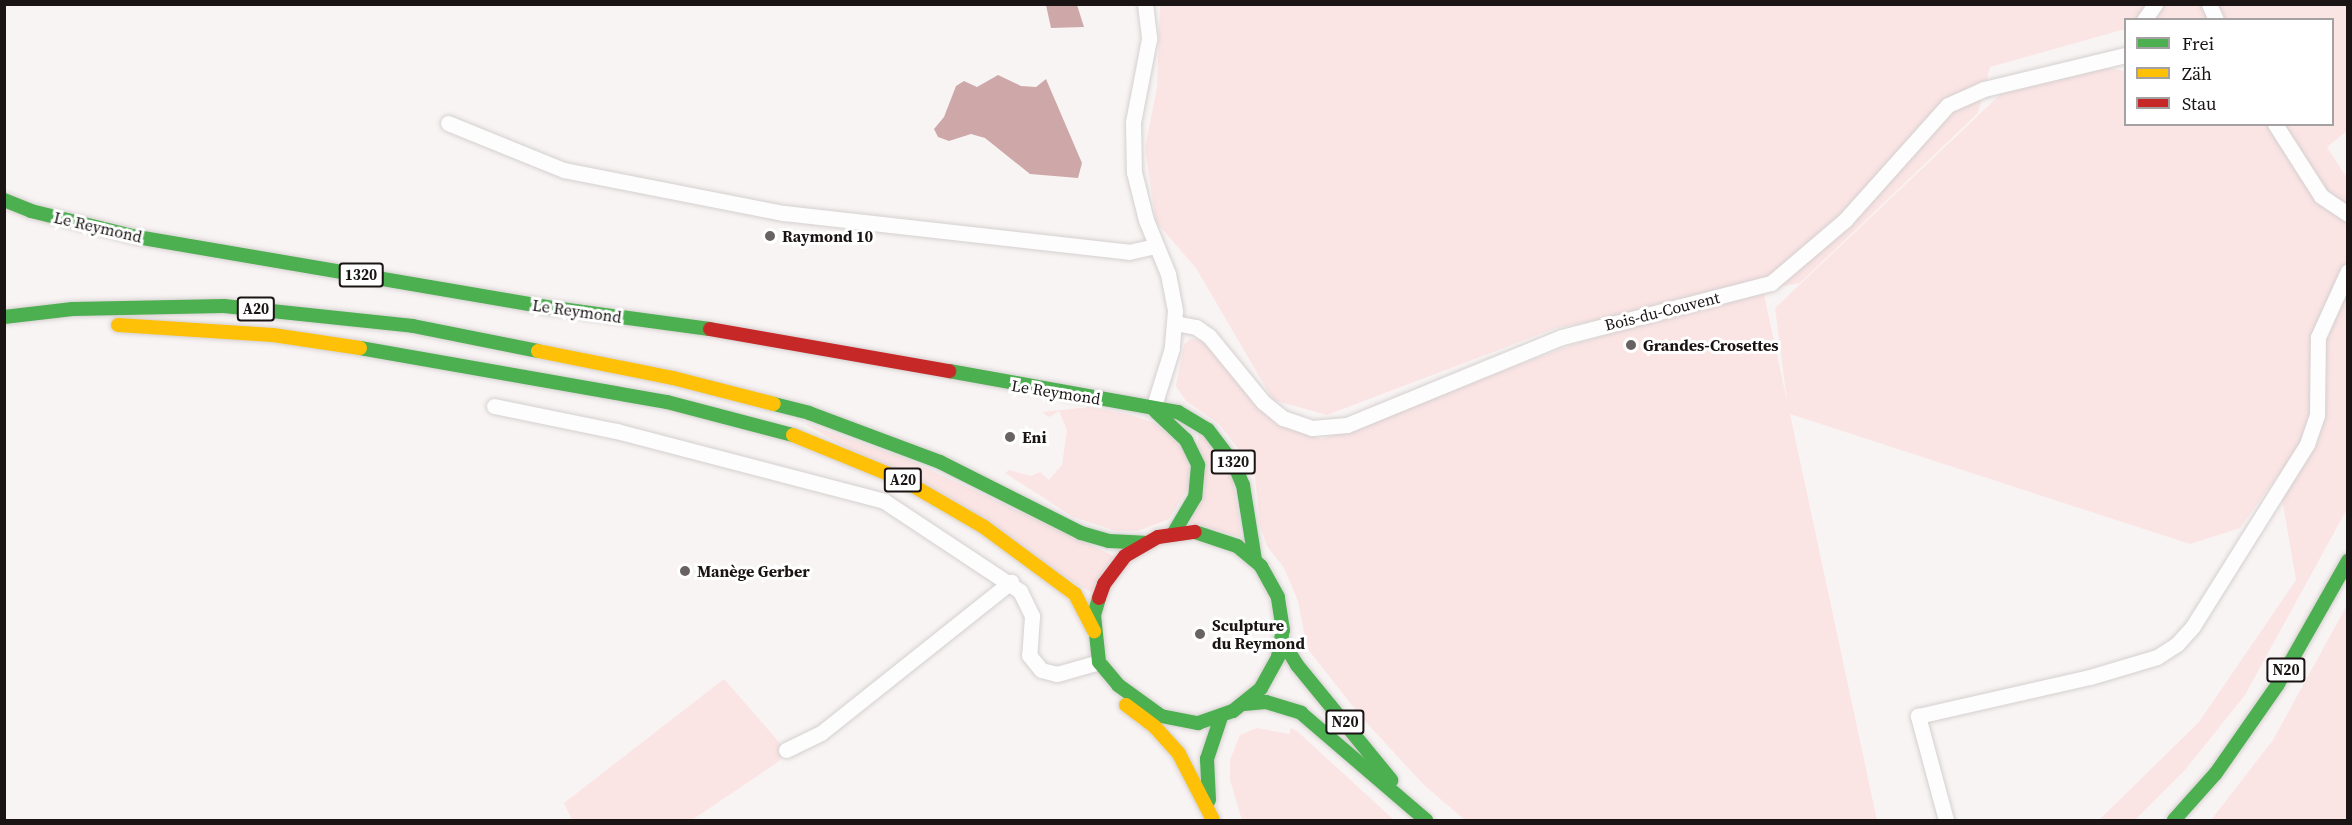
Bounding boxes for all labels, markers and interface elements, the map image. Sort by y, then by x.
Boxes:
legend [2124,18,2334,126]
text: Frei [2182,31,2214,56]
text: Zäh [2182,61,2212,86]
text: Stau [2182,91,2217,116]
street label: Le Reymond [52,208,144,246]
place label: Raymond 10 [782,226,873,246]
marker: Raymond 10 [763,229,777,243]
road number: 1320 [338,263,384,287]
street label: Bois-du-Couvent [1603,287,1721,335]
street label: Le Reymond [531,295,623,327]
road number: A20 [236,297,276,321]
place label: Grandes-Crosettes [1643,335,1779,355]
marker: Grandes-Crosettes [1624,338,1638,352]
street label: Le Reymond [1010,375,1102,409]
place label: Eni [1022,427,1046,447]
marker: Eni [1003,430,1017,444]
road number: 1320 [1210,450,1256,474]
road number: A20 [884,468,922,492]
place label: Manège Gerber [697,561,810,581]
marker: Manège Gerber [678,564,692,578]
place label: Sculpture du Reymond [1212,615,1305,653]
marker: Sculpture du Reymond [1193,627,1207,641]
road number: N20 [2265,658,2307,682]
road number: N20 [1324,710,1366,734]

